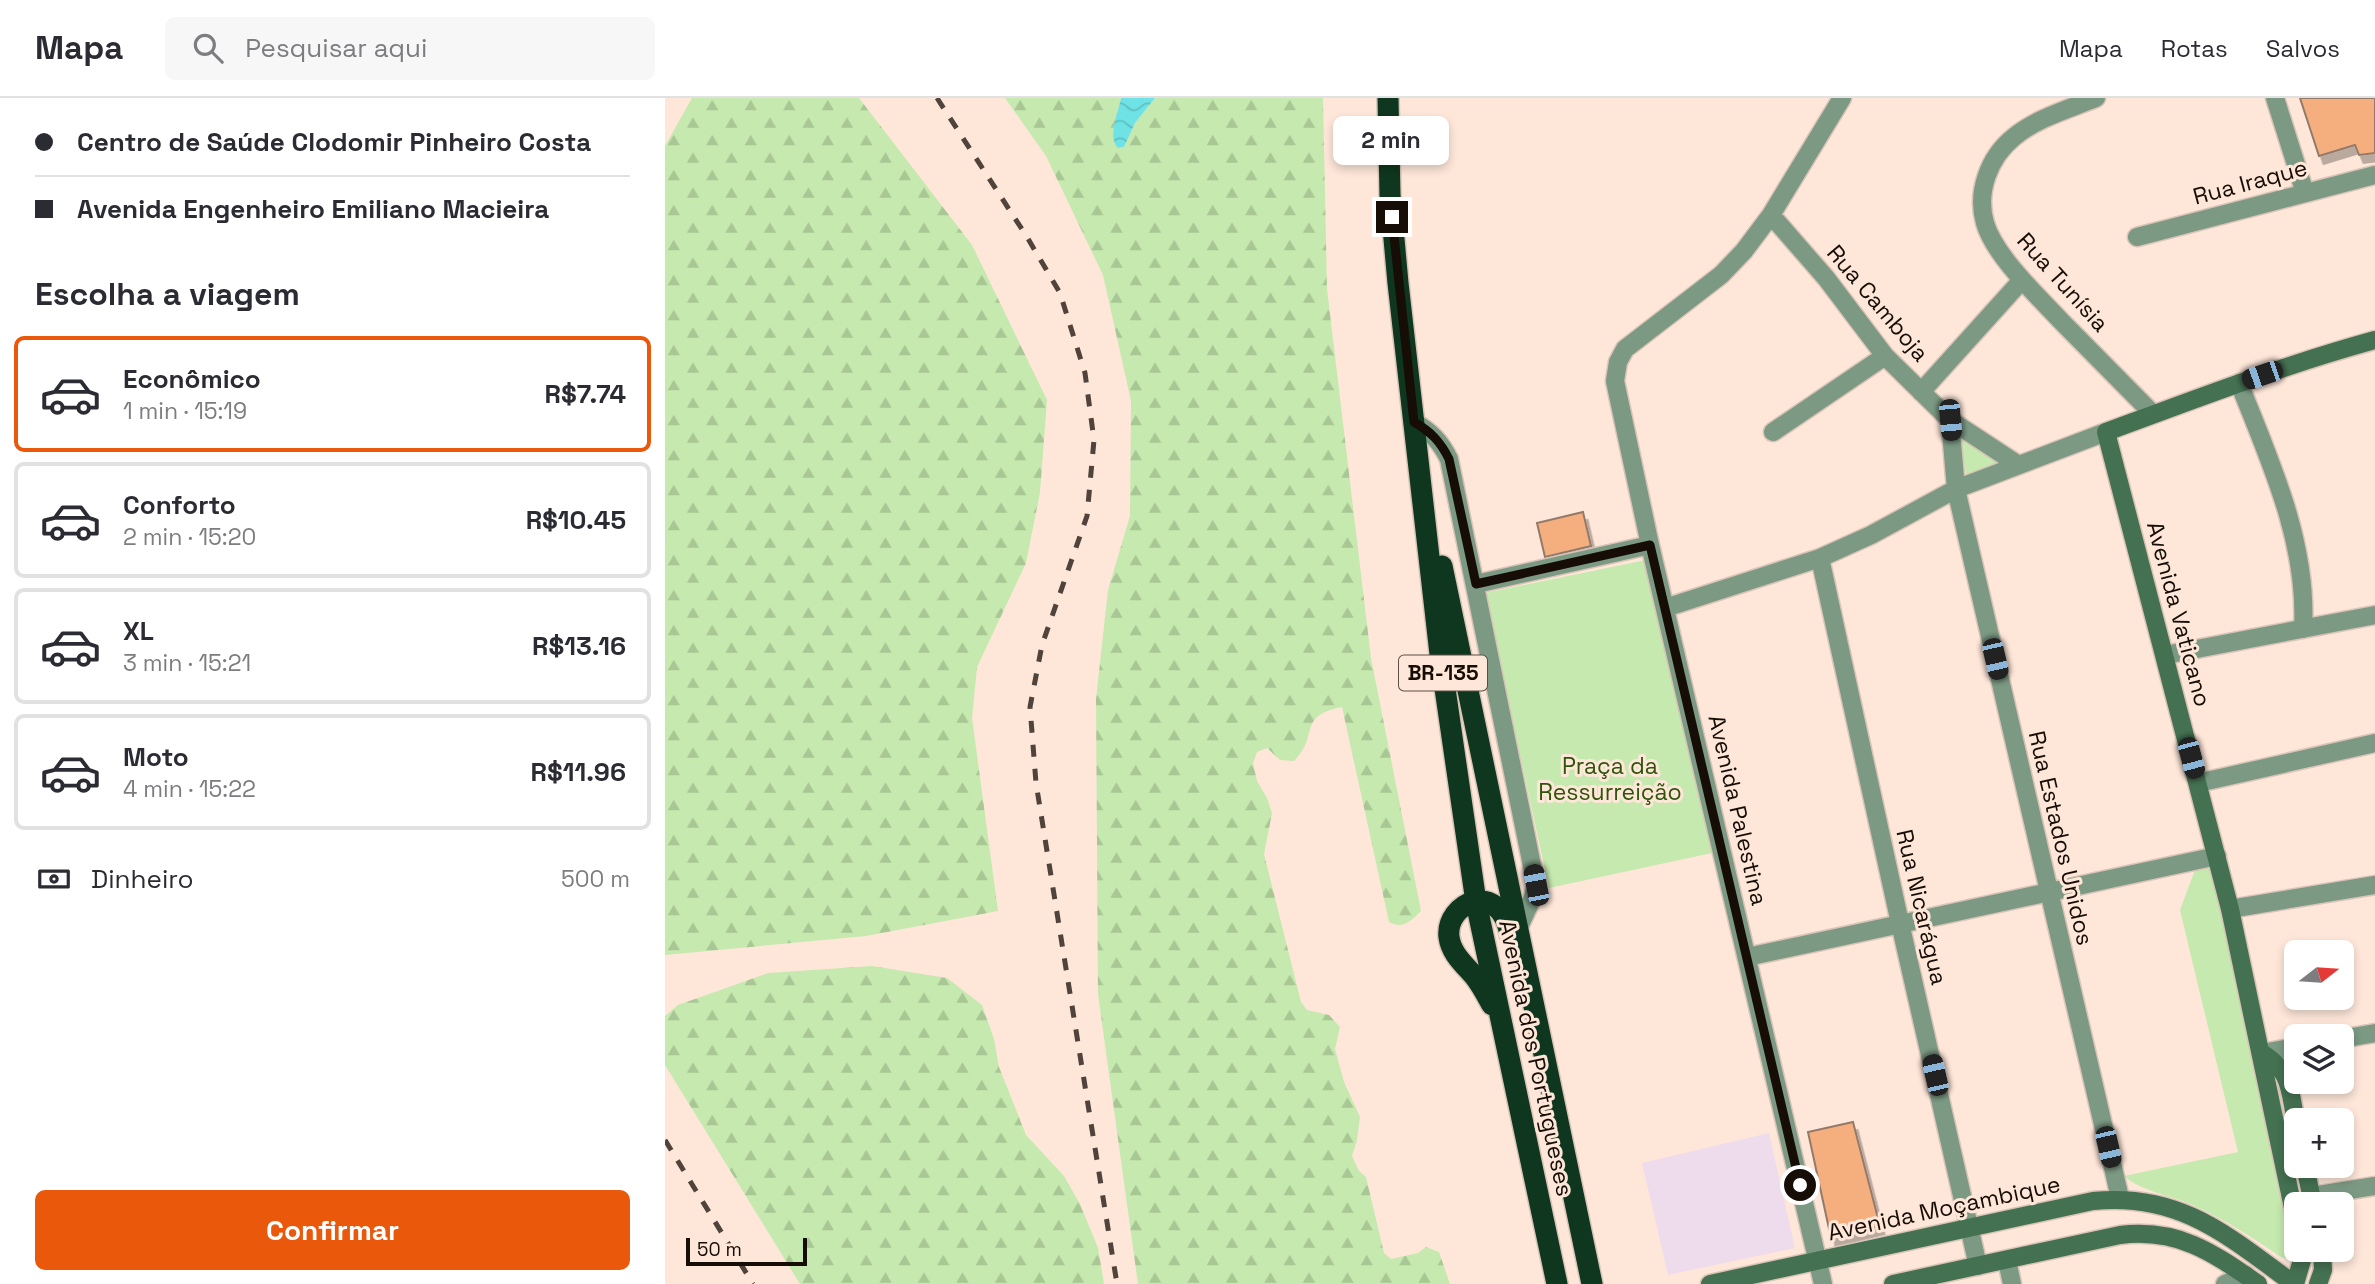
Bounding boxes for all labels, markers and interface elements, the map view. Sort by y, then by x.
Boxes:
search box [165,17,655,80]
text: Mapa [35,27,123,69]
icon: search [189,29,227,67]
text: Pesquisar aqui [245,31,427,65]
text: Mapa [2059,33,2123,64]
text: Rotas [2161,33,2228,64]
text: Salvos [2266,33,2340,64]
callout: 2 min [1334,116,1450,164]
text: Centro de Saúde Clodomir Pinheiro Costa [77,125,591,159]
text: 2 min [1361,125,1421,155]
street label: Rua Iraque [2190,152,2310,212]
text: Avenida Engenheiro Emiliano Macieira [77,192,549,226]
route end [1376,201,1408,233]
street label: Rua Tunísia [2010,226,2116,338]
street label: Rua Camboja [1820,238,1936,368]
text: Escolha a viagem [35,274,300,314]
car [2239,358,2286,392]
text: Econômico [123,362,261,396]
icon: car [39,363,102,426]
text: R$7.74 [545,377,626,411]
text: 1 min · 15:19 [123,396,247,426]
car [1938,398,1963,442]
text: Conforto [123,488,236,522]
icon: car [39,489,102,552]
text: R$10.45 [526,503,626,537]
street label: Avenida Vaticano [2140,518,2218,710]
text: 2 min · 15:20 [123,522,256,552]
text: XL [123,614,154,648]
icon: car [39,615,102,678]
text: R$13.16 [532,629,626,663]
car [1981,636,2010,682]
text: 3 min · 15:21 [123,648,251,678]
road number: BR-135 [1399,656,1487,690]
street label: Avenida Palestina [1701,712,1775,908]
street label: Rua Estados Unidos [2022,728,2100,948]
car [2176,735,2207,781]
text: Moto [123,740,189,774]
icon: car [39,741,102,804]
park label: Praça da Ressurreição [1538,751,1682,807]
text: R$11.96 [530,755,626,789]
text: 4 min · 15:22 [123,774,256,804]
street label: Rua Nicarágua [1890,826,1954,988]
icon: cash [35,860,73,898]
text: Dinheiro [91,862,194,896]
car [1522,862,1551,908]
text: 500 m [561,864,630,894]
street label: Avenida dos Portugueses [1492,917,1580,1199]
north arrow [2284,940,2354,1010]
map controls [2284,940,2354,1262]
button: layers [2284,1024,2354,1094]
car [1921,1052,1950,1098]
button: + [2284,1108,2354,1178]
car [2094,1124,2123,1170]
route start [1784,1169,1816,1201]
street label: Avenida Moçambique [1825,1169,2063,1247]
button: Confirmar [35,1190,630,1270]
button: − [2284,1192,2354,1262]
scale bar [686,1235,807,1267]
text: 50 m [697,1237,742,1262]

